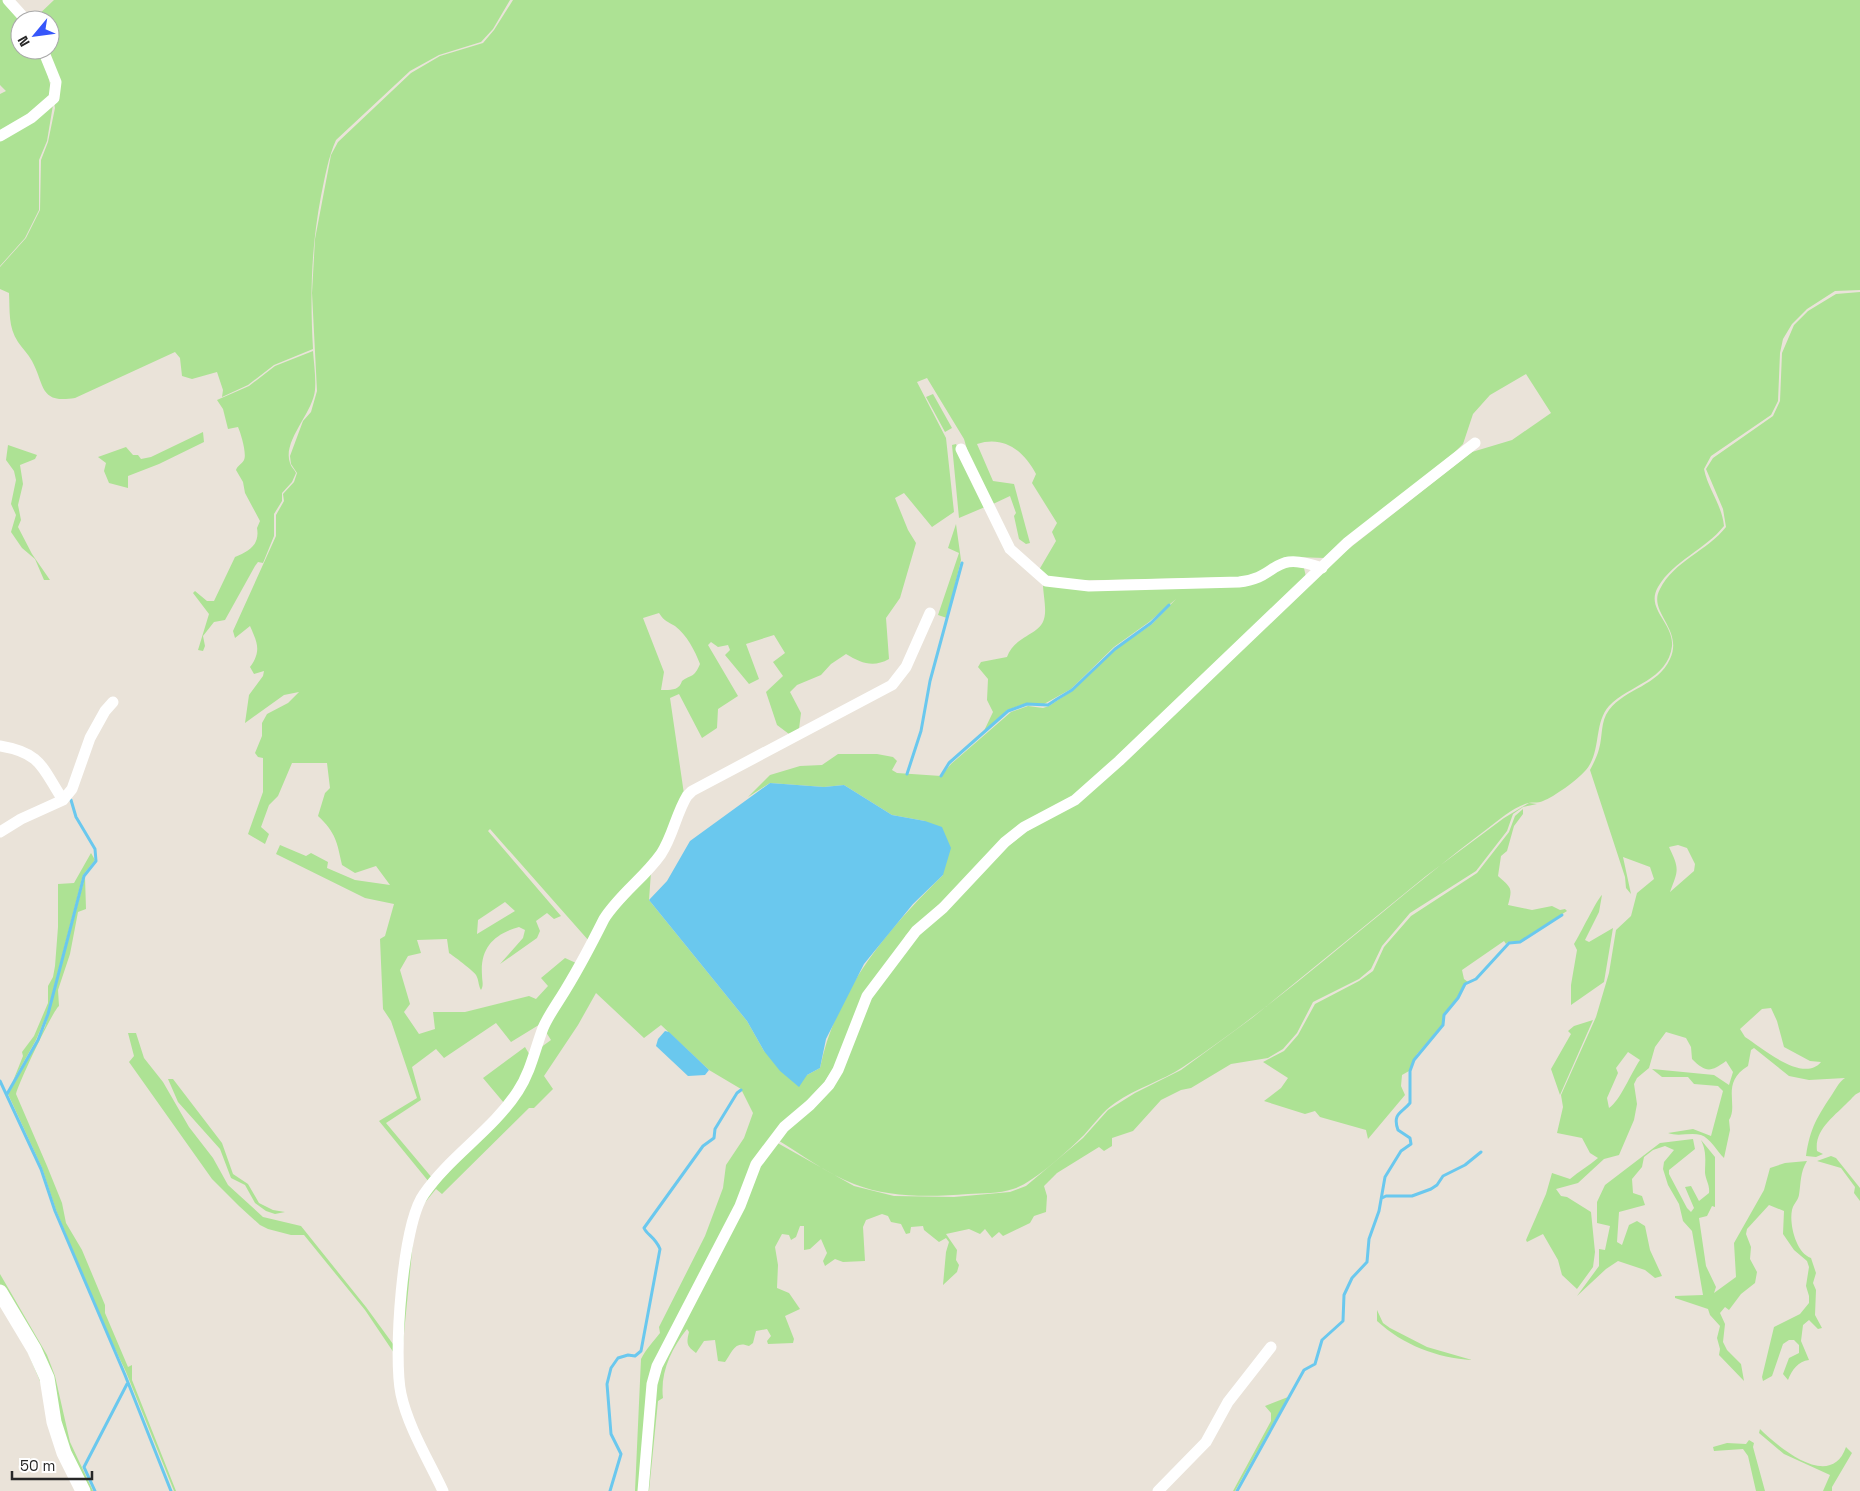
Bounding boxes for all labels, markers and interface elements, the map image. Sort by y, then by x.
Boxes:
north arrow [10,10,60,60]
text: N [13,33,34,50]
scale bar [12,1448,92,1480]
text: 50 m [20,1456,55,1475]

